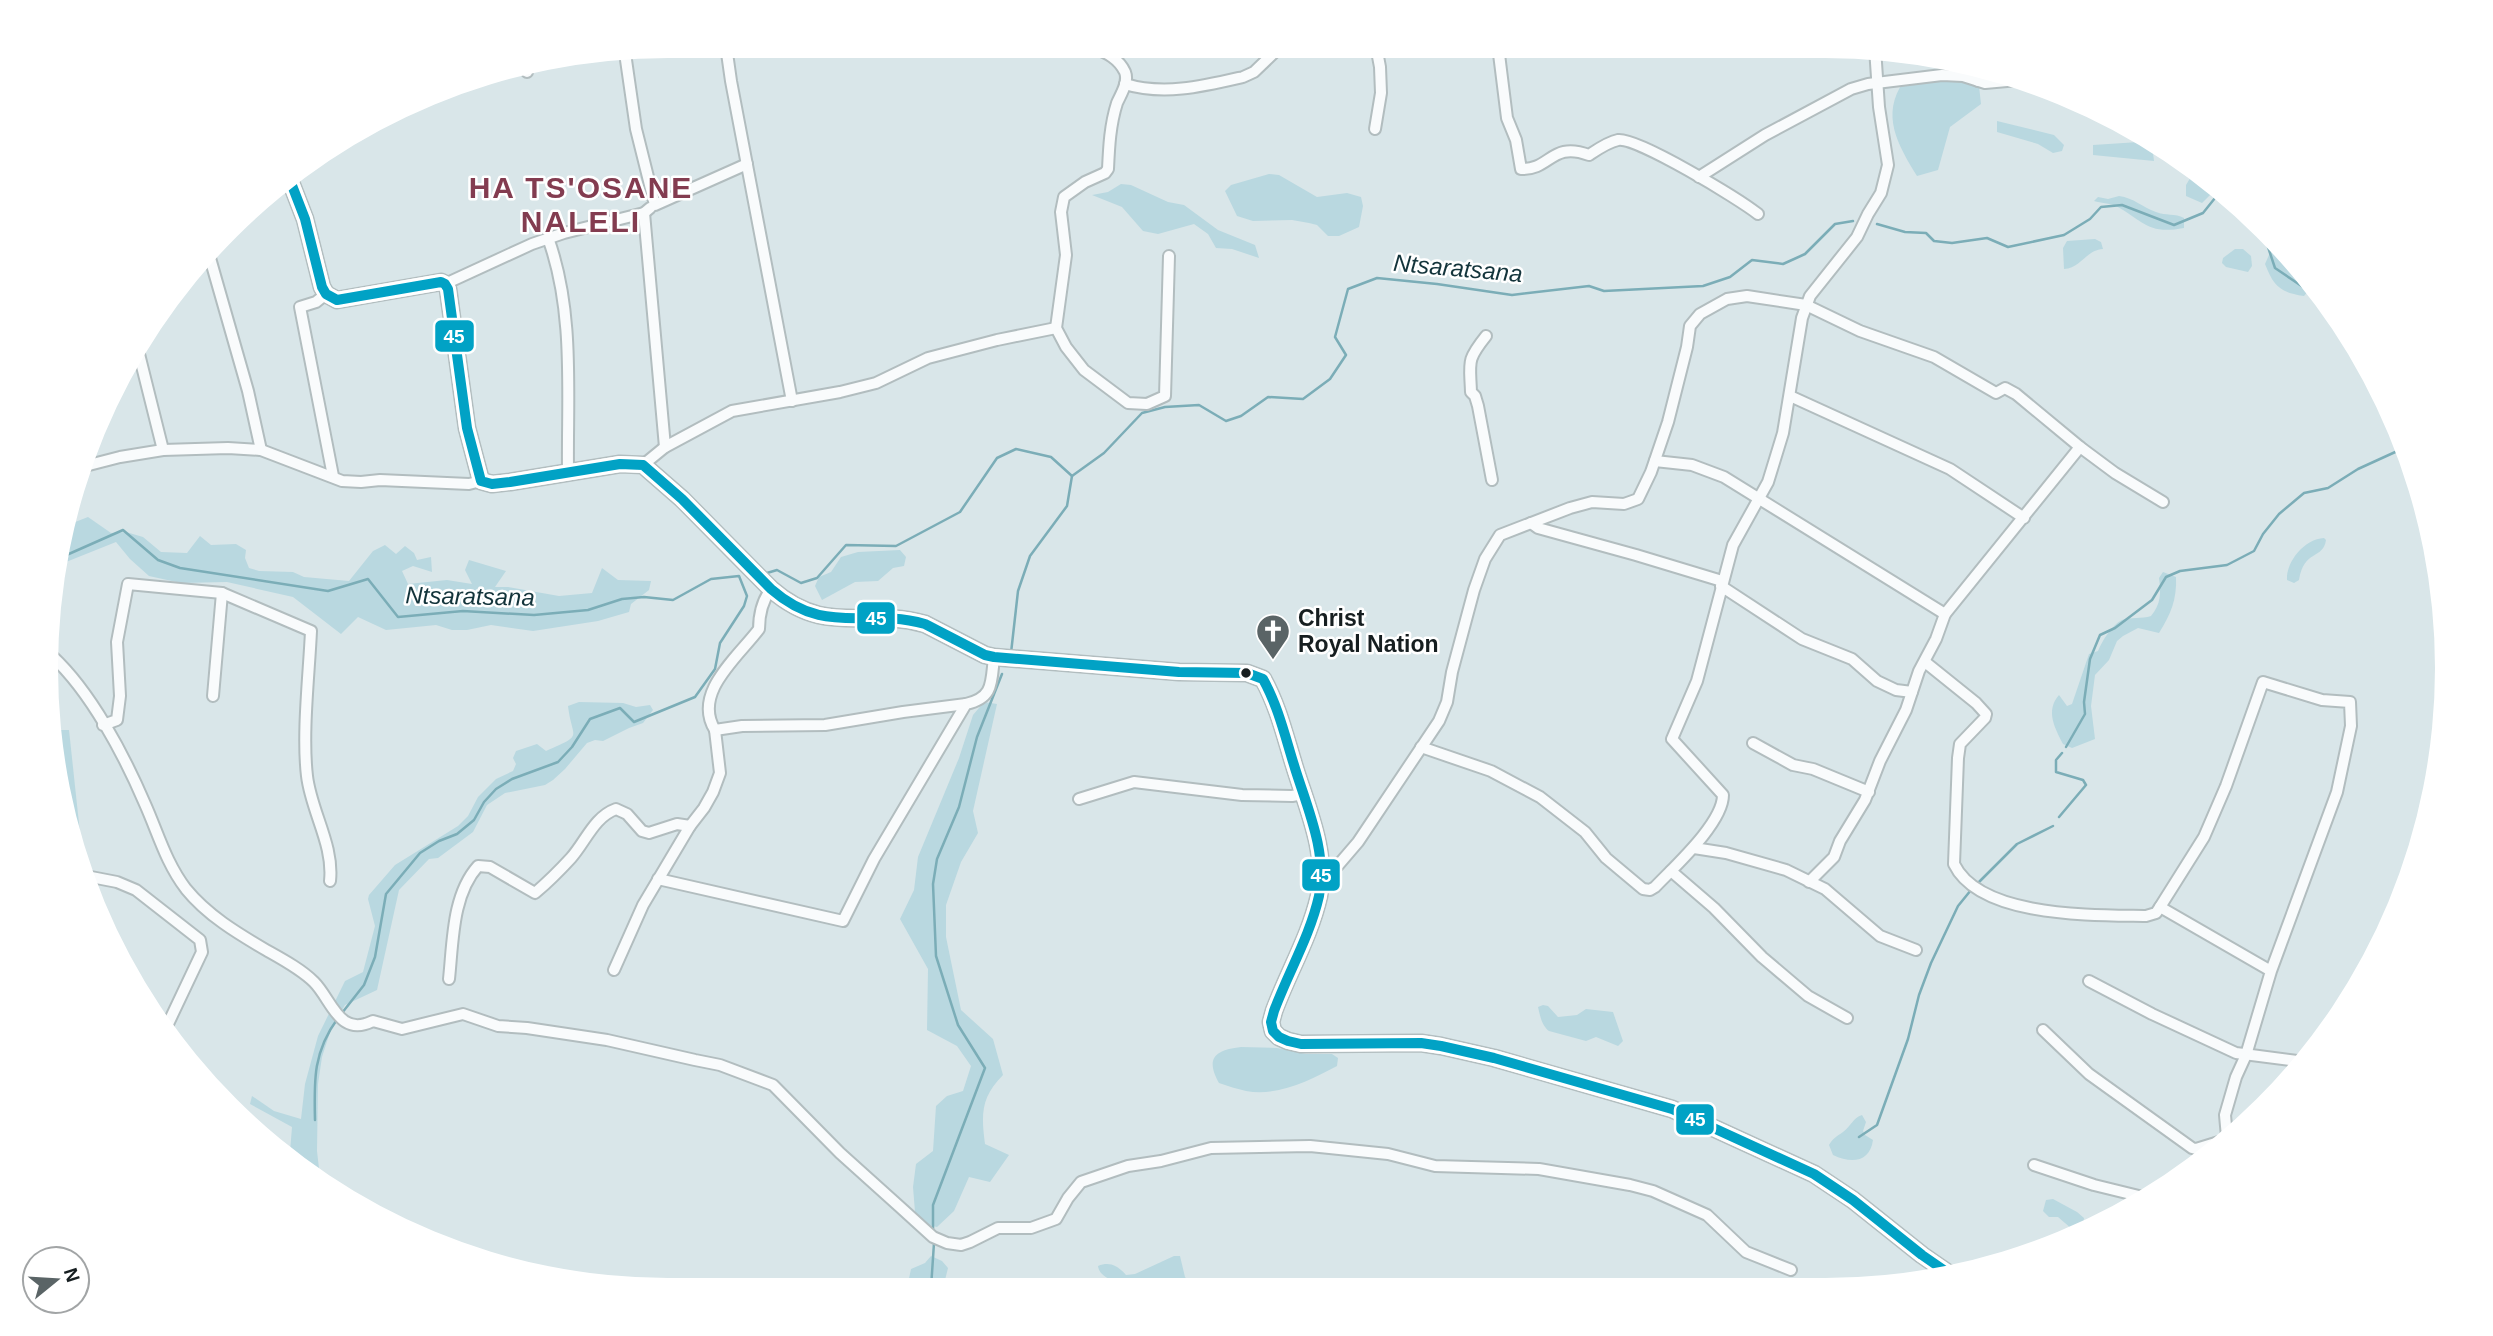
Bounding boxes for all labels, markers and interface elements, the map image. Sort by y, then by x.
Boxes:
district label: HA TS'OSANE NALELI [469,171,693,238]
water label: Ntsaratsana [1392,249,1524,287]
line badge: 45 [434,319,475,353]
text: 45 [443,326,465,347]
water label: Ntsaratsana [405,581,535,611]
line badge: 45 [856,601,896,635]
place label: Christ Royal Nation [1298,605,1439,657]
text: 45 [865,608,887,629]
church icon: Christ Royal Nation [1254,612,1292,661]
unlabelled marker [1239,666,1253,680]
line badge: 45 [1301,858,1341,892]
text: 45 [1310,865,1332,886]
line badge: 45 [1675,1103,1715,1136]
text: 45 [1684,1109,1706,1130]
north arrow [21,1245,91,1315]
text: N [60,1265,84,1285]

